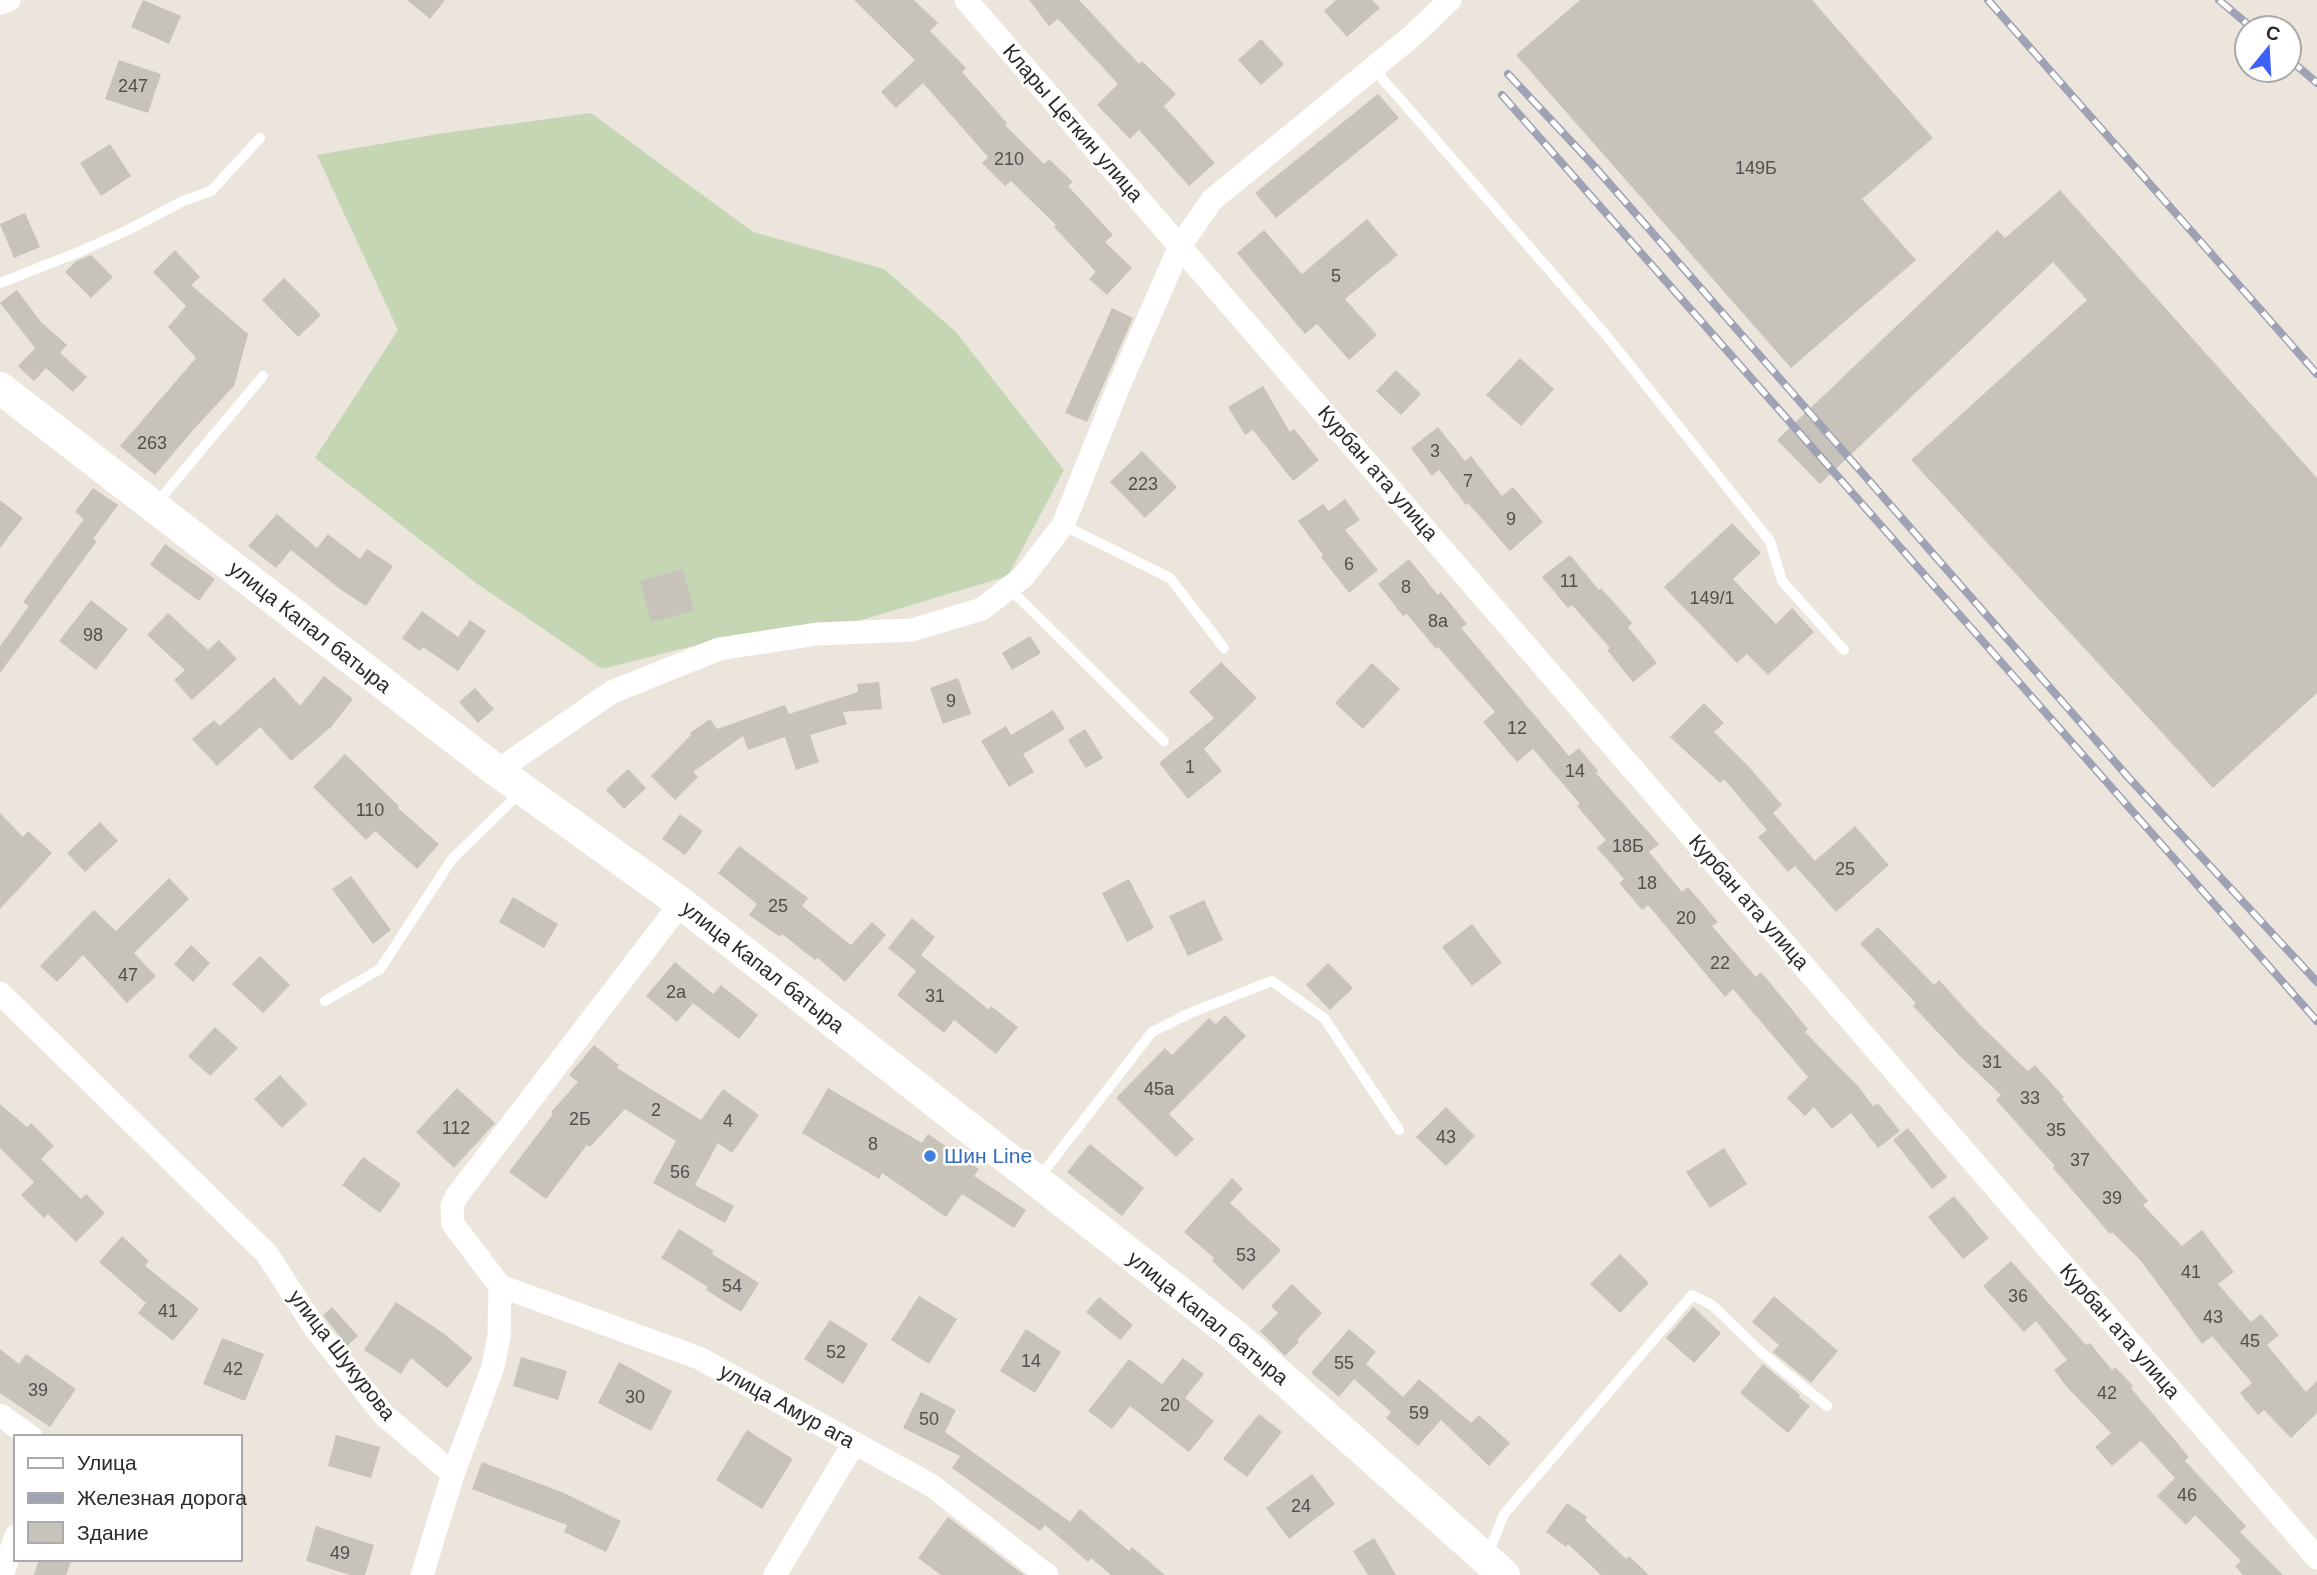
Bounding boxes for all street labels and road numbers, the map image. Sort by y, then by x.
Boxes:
street label: Клары Цеткин улица [999,39,1148,206]
street label: Курбан ата улица [1314,401,1443,545]
street label: улица Капал батыра [225,556,396,697]
street label: Курбан ата улица [1685,830,1814,974]
street label: улица Капал батыра [678,896,849,1037]
street label: улица Капал батыра [1124,1246,1293,1390]
street label: Курбан ата улица [2056,1259,2185,1403]
street label: улица Шукурова [284,1285,401,1425]
street label: улица Амур ага [716,1359,859,1452]

